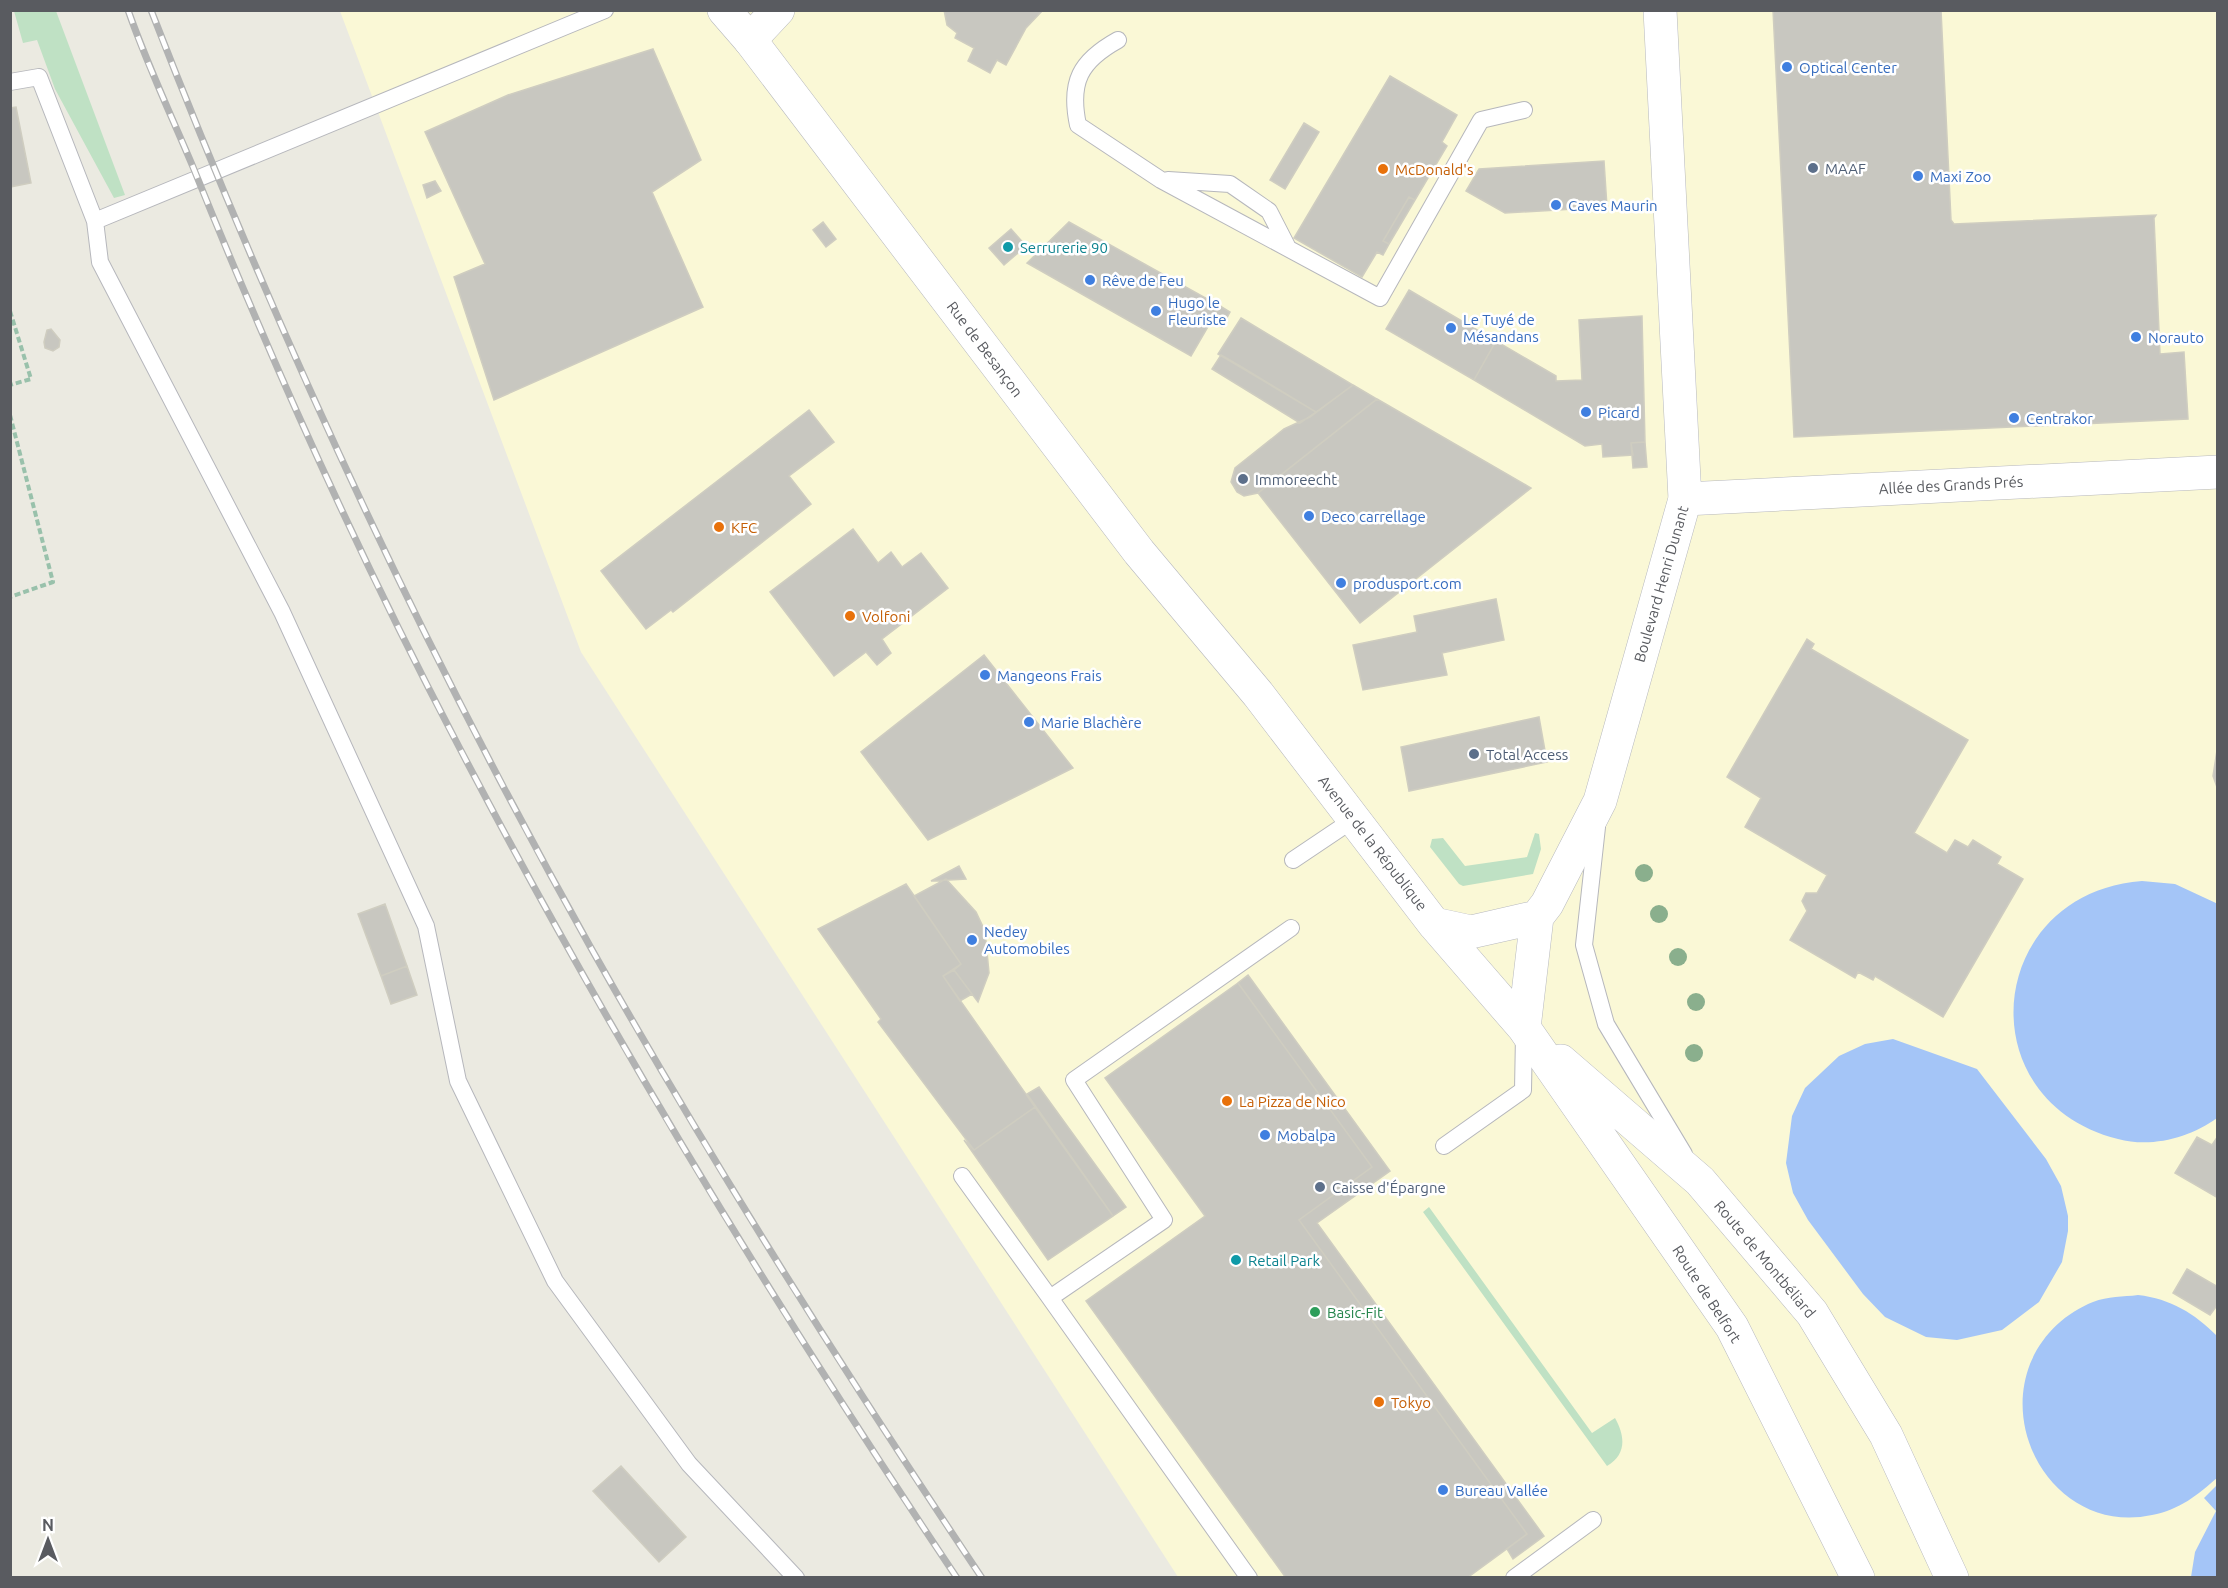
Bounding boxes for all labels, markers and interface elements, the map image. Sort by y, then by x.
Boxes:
place label: Optical Center [1799,59,1897,76]
marker: Optical Center [1780,60,1794,74]
place label: MAAF [1825,160,1866,177]
place label: McDonald's [1395,161,1473,178]
marker: MAAF [1806,161,1820,175]
marker: McDonald's [1376,162,1390,176]
place label: Maxi Zoo [1930,168,1991,185]
marker: Maxi Zoo [1911,169,1925,183]
place label: Caves Maurin [1568,197,1658,214]
marker: Caves Maurin [1549,198,1563,212]
place label: Serrurerie 90 [1020,239,1108,256]
marker: Serrurerie 90 [1001,240,1015,254]
place label: Rêve de Feu [1102,272,1184,289]
marker: Rêve de Feu [1083,273,1097,287]
place label: Hugo le Fleuriste [1168,294,1227,328]
street label: Rue de Besançon [944,298,1026,400]
marker: Hugo le Fleuriste [1149,304,1163,318]
place label: Le Tuyé de Mésandans [1463,311,1539,345]
marker: Le Tuyé de Mésandans [1444,321,1458,335]
place label: Norauto [2148,329,2204,346]
marker: Norauto [2129,330,2143,344]
place label: Picard [1598,404,1640,421]
marker: Picard [1579,405,1593,419]
place label: Centrakor [2026,410,2093,427]
marker: Centrakor [2007,411,2021,425]
place label: Immoreecht [1255,471,1337,488]
marker: Immoreecht [1236,472,1250,486]
street label: Allée des Grands Prés [1878,473,2024,497]
street label: Boulevard Henri Dunant [1631,504,1692,664]
place label: Deco carrellage [1321,508,1426,525]
marker: Deco carrellage [1302,509,1316,523]
place label: KFC [731,519,757,536]
marker: KFC [712,520,726,534]
place label: produsport.com [1353,575,1462,592]
marker: produsport.com [1334,576,1348,590]
place label: Volfoni [862,608,910,625]
marker: Volfoni [843,609,857,623]
place label: Mangeons Frais [997,667,1102,684]
marker: Mangeons Frais [978,668,992,682]
place label: Marie Blachère [1041,714,1142,731]
marker: Marie Blachère [1022,715,1036,729]
place label: Total Access [1486,746,1568,763]
marker: Total Access [1467,747,1481,761]
street label: Avenue de la République [1315,772,1431,914]
place label: Nedey Automobiles [984,923,1070,957]
marker: Nedey Automobiles [965,933,979,947]
place label: La Pizza de Nico [1239,1093,1346,1110]
marker: La Pizza de Nico [1220,1094,1234,1108]
place label: Mobalpa [1277,1127,1336,1144]
marker: Mobalpa [1258,1128,1272,1142]
place label: Caisse d'Épargne [1332,1179,1446,1196]
marker: Caisse d'Épargne [1313,1180,1327,1194]
street label: Route de Montbéliard [1711,1197,1819,1321]
street label: Route de Belfort [1669,1242,1745,1346]
place label: Retail Park [1248,1252,1320,1269]
marker: Retail Park [1229,1253,1243,1267]
place label: Basic-Fit [1327,1304,1383,1321]
marker: Basic-Fit [1308,1305,1322,1319]
place label: Tokyo [1391,1394,1431,1411]
marker: Tokyo [1372,1395,1386,1409]
place label: Bureau Vallée [1455,1482,1548,1499]
marker: Bureau Vallée [1436,1483,1450,1497]
north arrow [18,1510,78,1570]
text: N [42,1516,54,1534]

